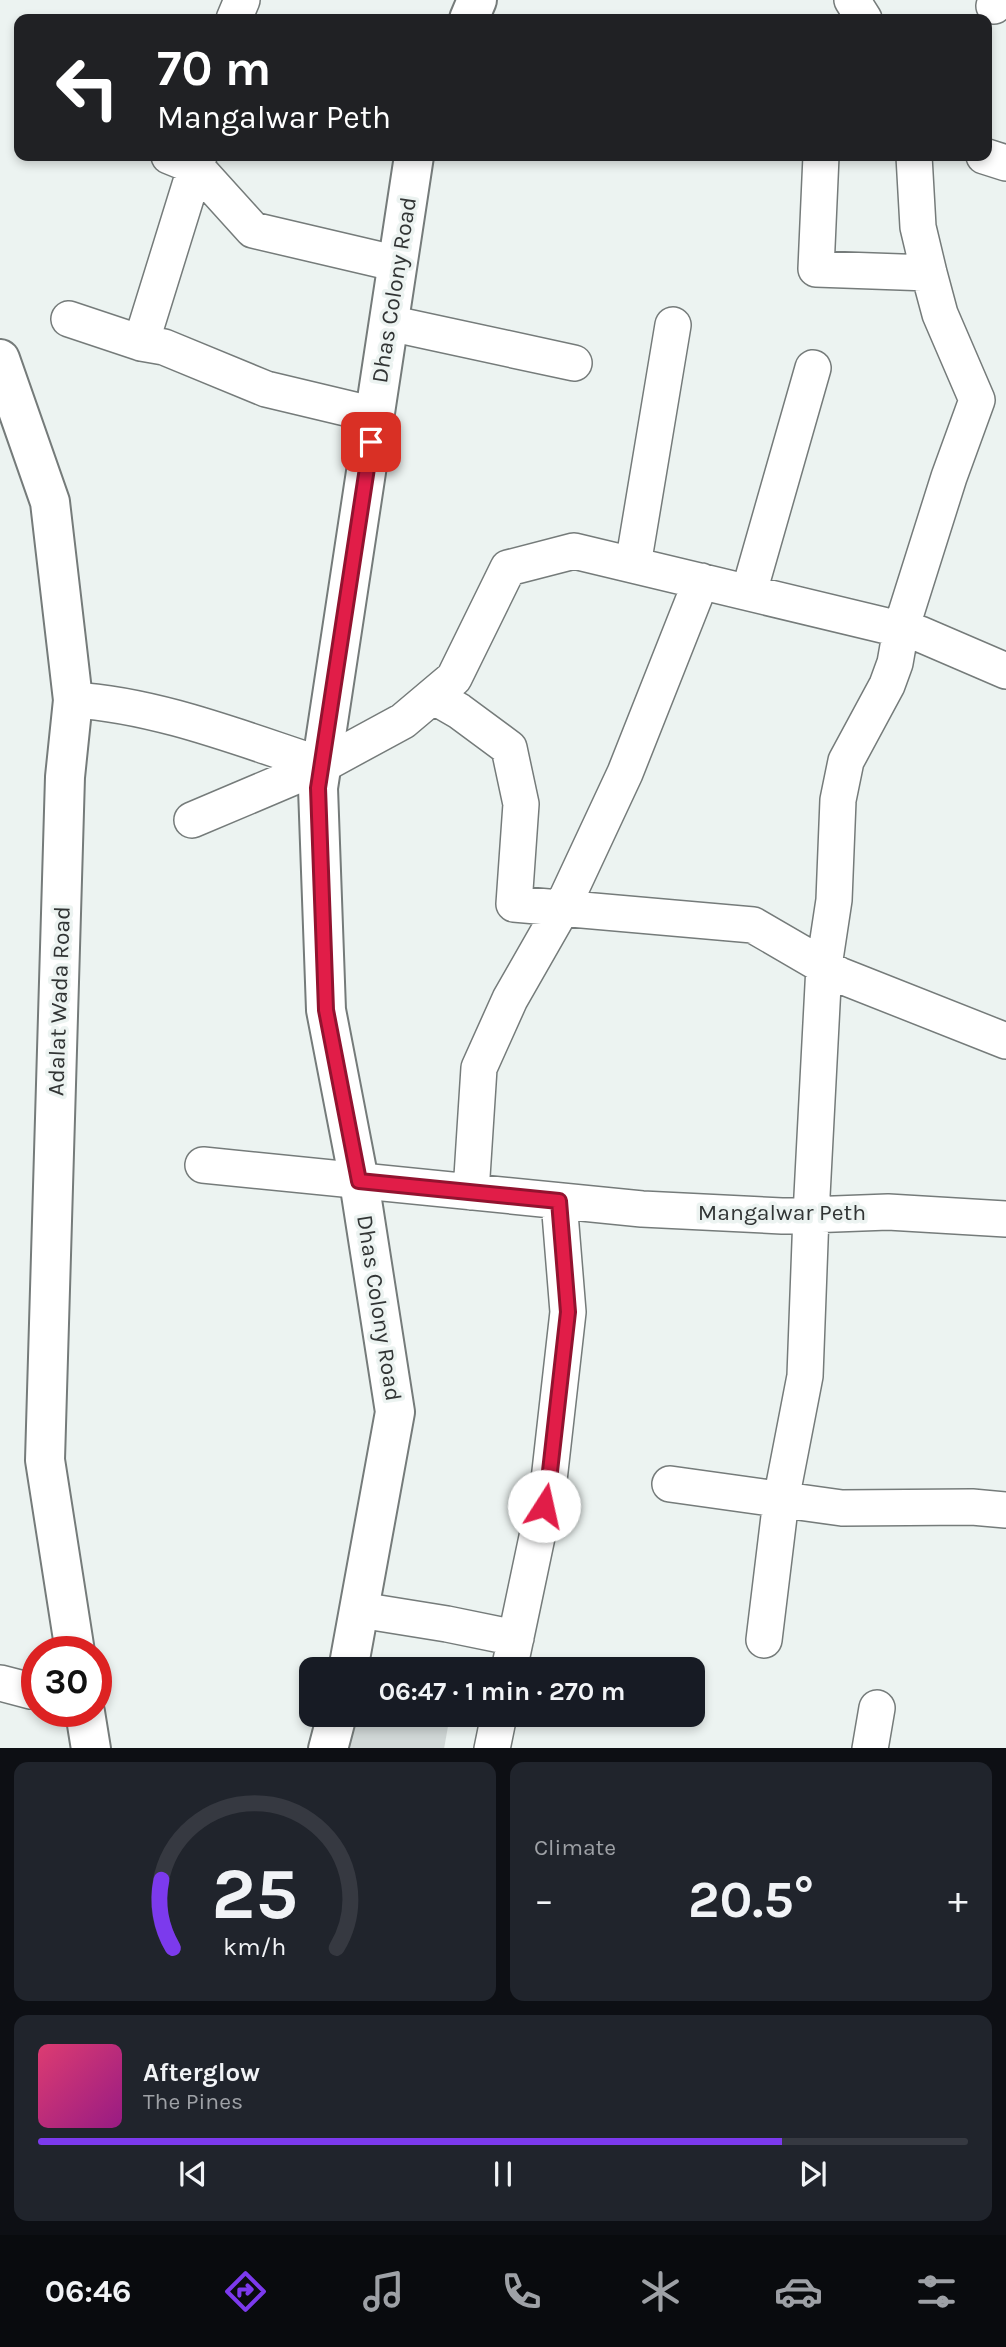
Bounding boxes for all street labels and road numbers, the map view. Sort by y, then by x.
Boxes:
street label: Dhas Colony Road [366,195,422,385]
street label: Adalat Wada Road [42,906,76,1096]
street label: Mangalwar Peth [698,1199,866,1226]
street label: Dhas Colony Road [351,1213,407,1403]

